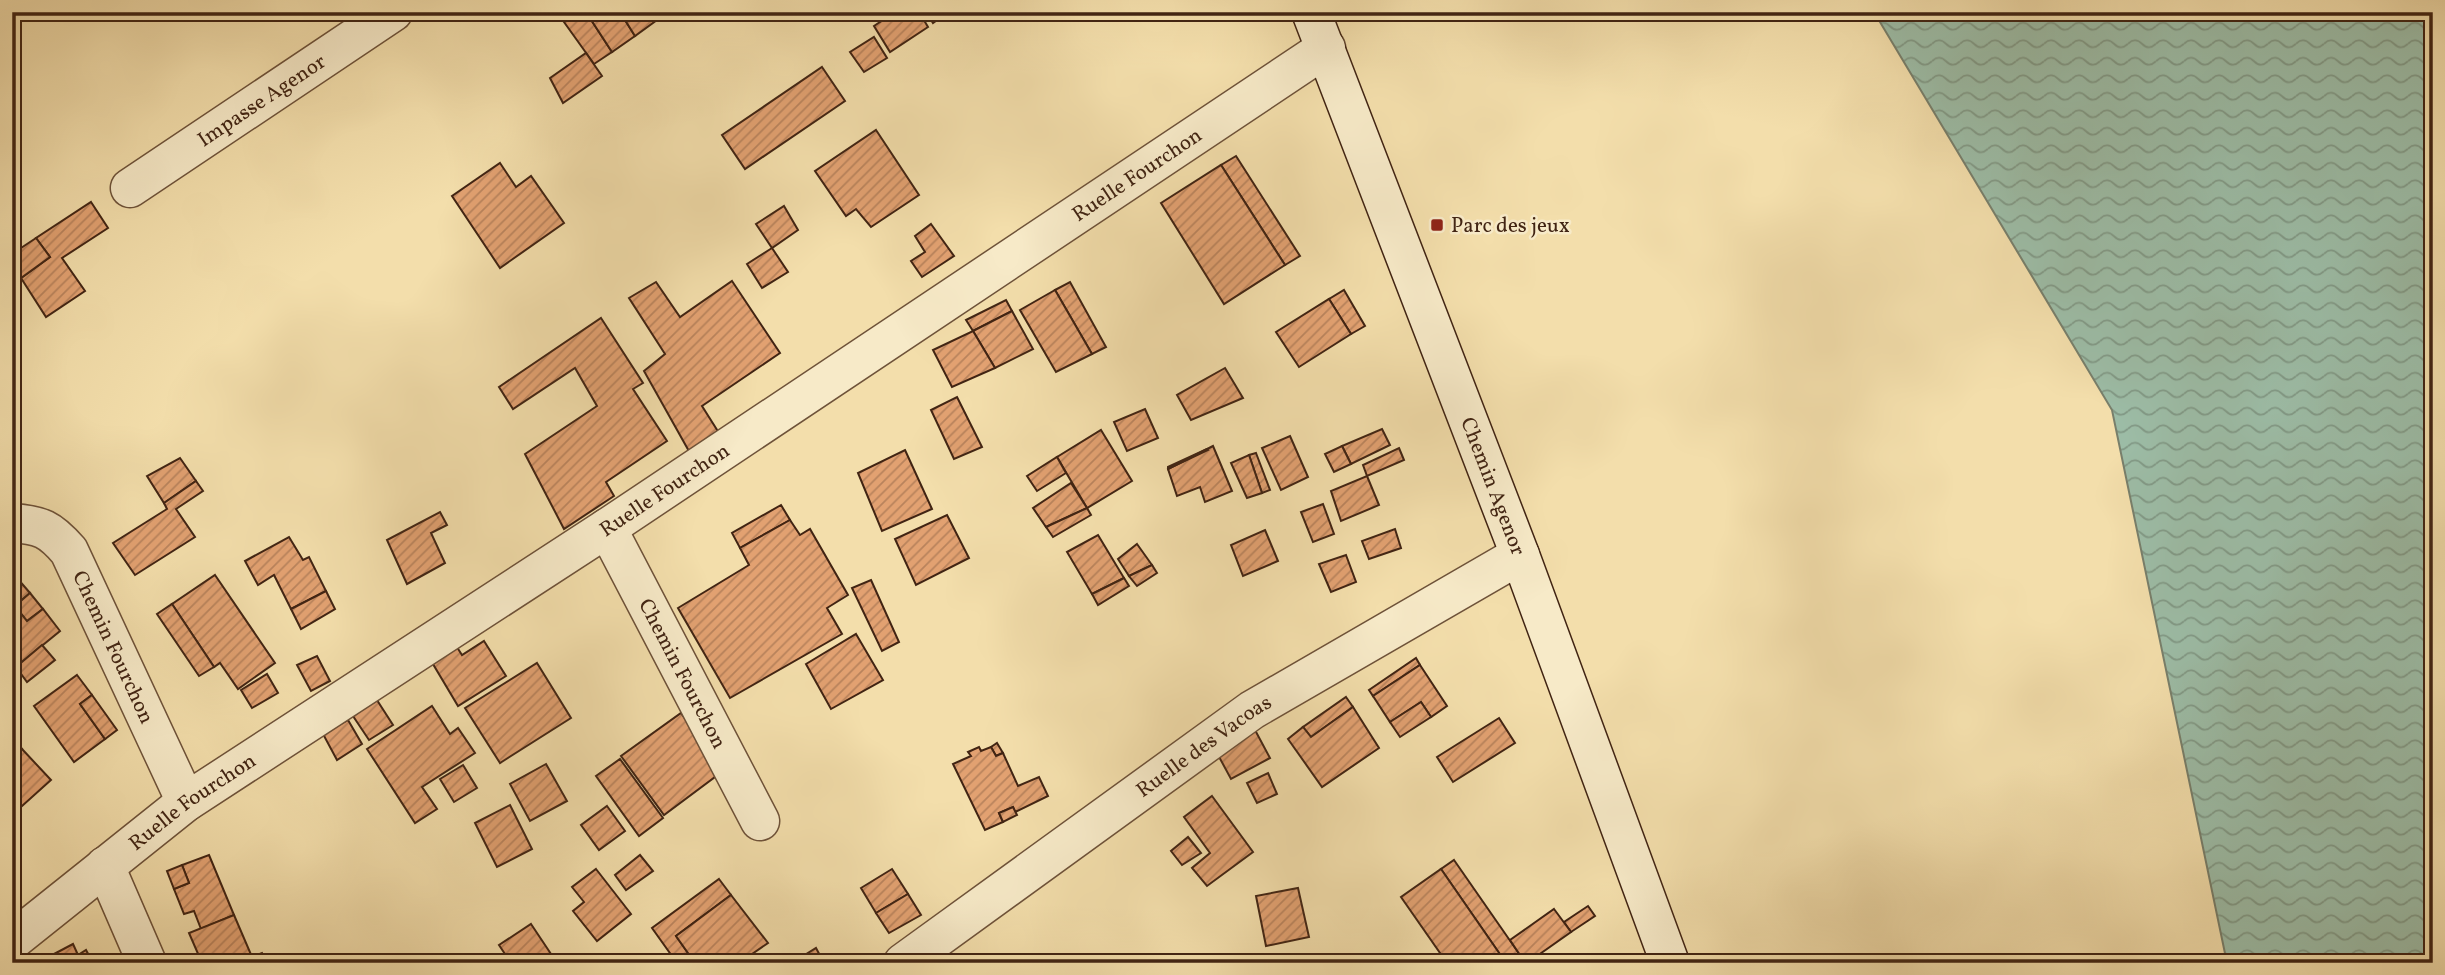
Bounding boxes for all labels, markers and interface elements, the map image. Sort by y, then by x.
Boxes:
street label: Impasse Agenor [192,48,332,155]
street label: Ruelle Fourchon [1067,122,1208,229]
place label: Parc des jeux [1451,212,1570,241]
marker: Parc des jeux [1429,217,1445,233]
street label: Chemin Agenor [1452,413,1532,560]
street label: Ruelle Fourchon [594,437,736,545]
street label: Chemin Fourchon [64,566,161,729]
street label: Chemin Fourchon [630,594,733,754]
street label: Ruelle des Vacoas [1131,689,1277,805]
street label: Ruelle Fourchon [123,747,262,858]

